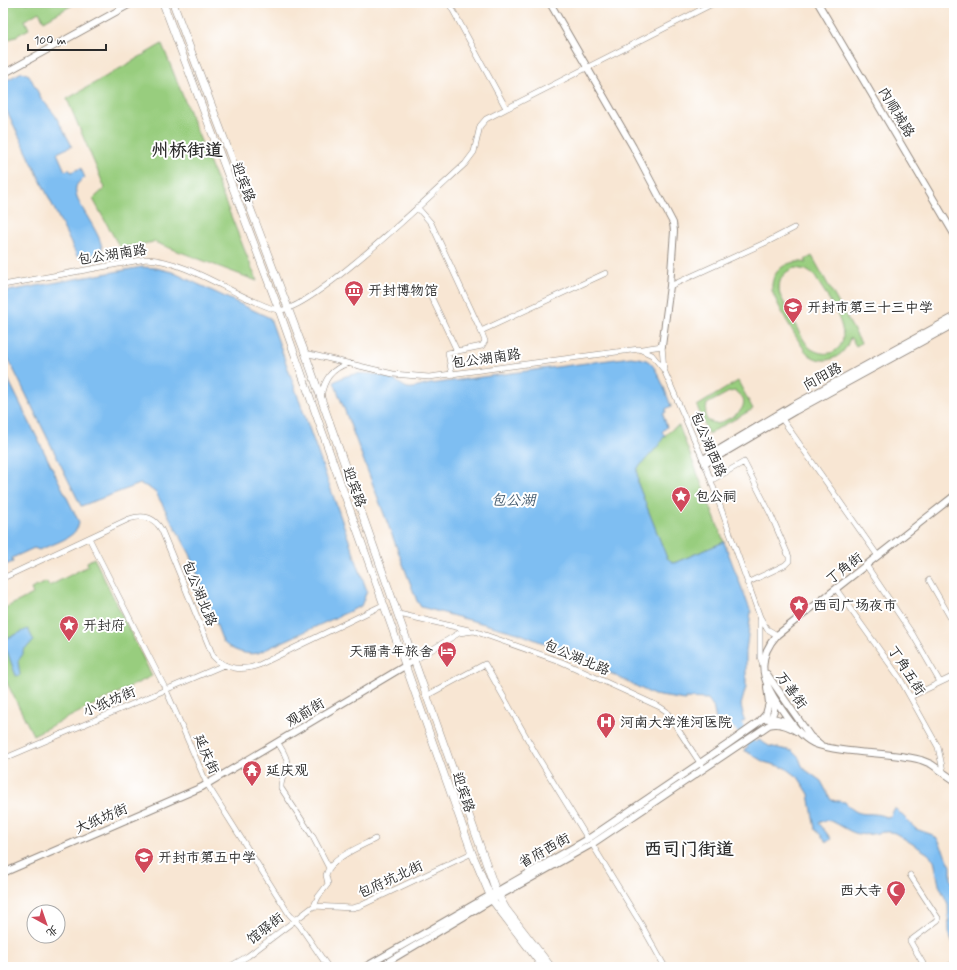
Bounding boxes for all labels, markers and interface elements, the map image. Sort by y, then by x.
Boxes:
scale bar [28,26,106,52]
text: 100 m [34,33,66,49]
street label: 内顺城路 [874,84,918,141]
district label: 州桥街道 [151,139,223,163]
street label: 迎宾路 [227,160,259,205]
street label: 包公湖南路 [76,241,148,269]
museum icon: 开封博物馆 [343,279,365,307]
place label: 开封博物馆 [368,282,438,300]
school or university icon: 开封市第三十三中学 [782,296,804,324]
place label: 开封市第三十三中学 [807,299,933,317]
street label: 包公湖南路 [450,345,522,373]
street label: 向阳路 [800,359,845,395]
street label: 包公湖西路 [686,409,730,480]
street label: 迎宾路 [338,465,370,510]
place icon: 包公祠 [670,485,692,513]
place label: 包公祠 [695,488,737,506]
water label: 包公湖 [490,491,537,511]
street label: 丁角街 [823,549,867,589]
street label: 包公湖北路 [178,558,221,629]
place icon: 西司广场夜市 [788,594,810,622]
place label: 西司广场夜市 [813,597,897,615]
place icon: 开封府 [58,614,80,642]
place label: 开封府 [83,617,125,635]
street label: 包公湖北路 [541,636,612,680]
hotel icon: 天福青年旅舍 [436,640,458,668]
street label: 丁角五街 [883,642,929,699]
place label: 天福青年旅舍 [349,643,433,661]
street label: 万善街 [772,668,811,713]
street label: 小纸坊街 [80,683,139,721]
street label: 观前街 [283,694,328,731]
hospital icon: 河南大学淮河医院 [595,711,617,739]
place label: 河南大学淮河医院 [620,714,732,732]
street label: 延庆街 [189,732,223,777]
temple icon: 延庆观 [241,759,263,787]
place label: 延庆观 [266,762,308,780]
street label: 迎宾路 [448,770,478,815]
street label: 大纸坊街 [72,800,131,838]
street label: 省府西街 [516,829,573,872]
district label: 西司门街道 [644,838,734,862]
school or university icon: 开封市第五中学 [133,846,155,874]
place label: 开封市第五中学 [158,849,256,867]
street label: 包府坑北街 [355,857,426,903]
mosque icon: 西大寺 [885,879,907,907]
place label: 西大寺 [840,882,882,900]
north arrow [26,904,66,944]
street label: 馆驿街 [244,909,288,949]
text: 北 [43,922,60,940]

